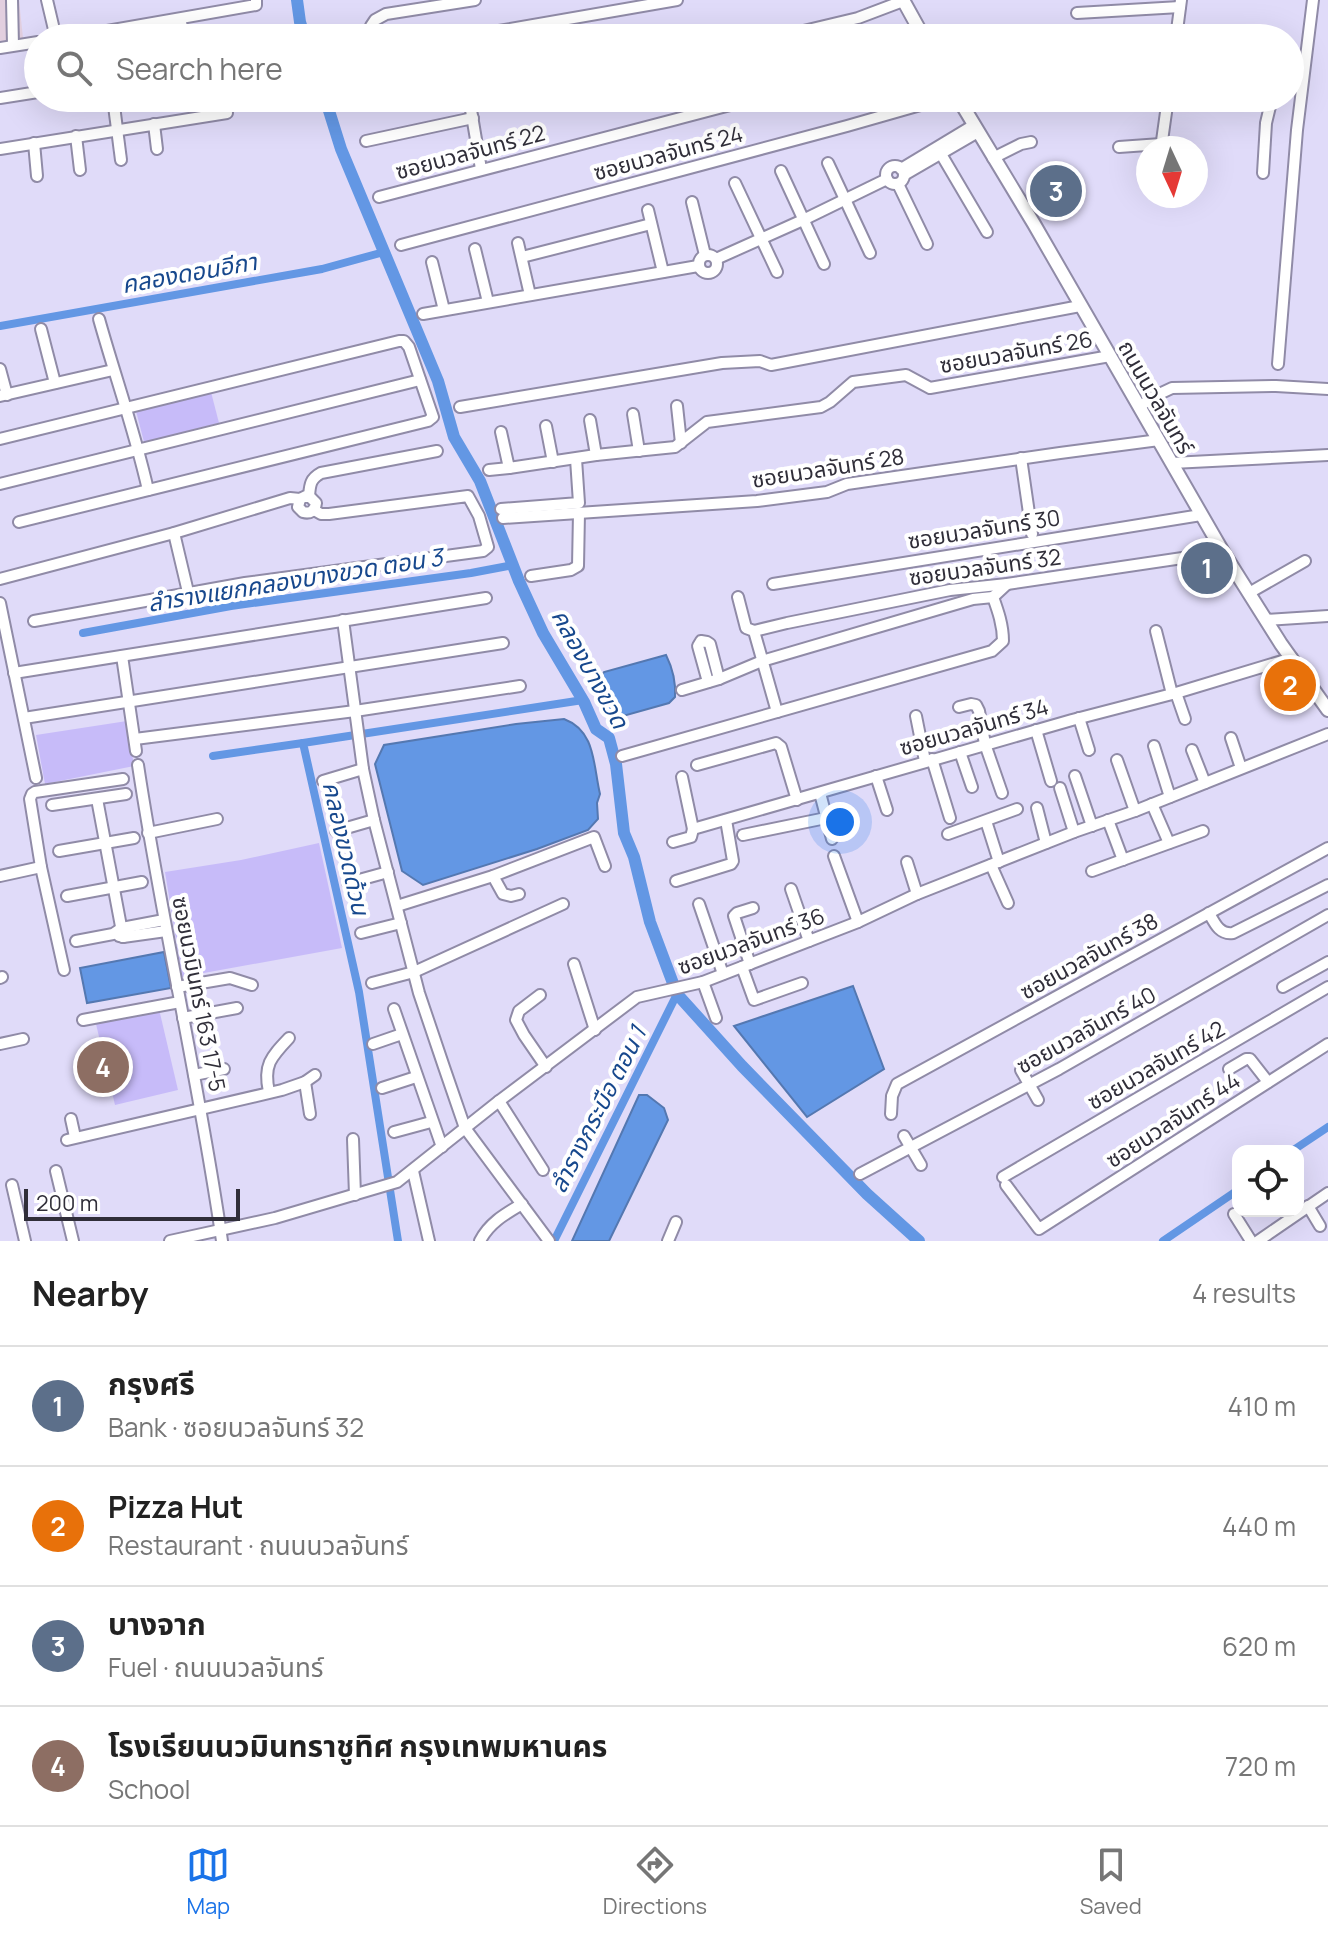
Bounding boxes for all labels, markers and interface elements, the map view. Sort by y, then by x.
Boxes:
search box [24,24,1304,112]
icon: search [52,46,96,90]
text: Search here [116,48,283,89]
street label: ซอยนวลจันทร์ 22 [392,118,548,186]
street label: ซอยนวลจันทร์ 24 [590,119,746,187]
north arrow [1136,136,1208,208]
pin: 3 [1030,161,1082,221]
water label: คลองดอนอีกา [119,244,260,300]
street label: ซอยนวลจันทร์ 26 [937,324,1095,380]
street label: ถนนนวลจันทร์ [1111,335,1201,460]
street label: ซอยนวลจันทร์ 28 [750,441,906,495]
street label: ซอยนวลจันทร์ 30 [906,502,1062,556]
pin: 1 [1181,538,1233,598]
water label: ลำรางแยกคลองบางขวด ตอน 3 [145,539,447,619]
street label: ซอยนวลจันทร์ 32 [907,541,1063,593]
water label: คลองบางขวด [545,602,638,735]
pin: 2 [1264,655,1316,715]
street label: ซอยนวลจันทร์ 34 [896,691,1052,763]
water label: คลองขวดด้วน [316,778,379,919]
your location [820,802,860,842]
street label: ซอยนวมินทร์ 163 17-5 [165,894,233,1094]
street label: ซอยนวลจันทร์ 36 [673,901,829,981]
street label: ซอยนวลจันทร์ 38 [1015,906,1163,1006]
street label: ซอยนวลจันทร์ 40 [1011,979,1161,1081]
street label: ซอยนวลจันทร์ 42 [1082,1013,1230,1117]
water label: ลำรางกระบือ ตอน 1 [541,1019,654,1198]
pin: 4 [77,1037,129,1097]
street label: ซอยนวลจันทร์ 44 [1100,1065,1246,1175]
map controls [1232,1145,1304,1217]
button: locate [1232,1145,1304,1217]
scale bar [24,1185,240,1221]
text: 200 m [36,1188,98,1218]
text: Nearby [32,1270,148,1316]
text: 4 results [1192,1275,1296,1311]
text: กรุงศรี [108,1363,195,1404]
text: 1 [52,1388,64,1424]
text: 410 m [1227,1388,1296,1424]
text: Bank · ซอยนวลจันทร์ 32 [108,1409,364,1445]
text: Pizza Hut [108,1486,243,1527]
text: 2 [50,1508,66,1544]
text: 440 m [1222,1508,1296,1544]
text: Restaurant · ถนนนวลจันทร์ [108,1527,408,1563]
text: บางจาก [108,1603,206,1644]
text: 3 [50,1628,66,1664]
text: 620 m [1222,1628,1296,1664]
text: Fuel · ถนนนวลจันทร์ [108,1649,324,1685]
text: โรงเรียนนวมินทราชูทิศ กรุงเทพมหานคร [108,1725,607,1766]
text: 4 [50,1748,66,1784]
text: 720 m [1225,1748,1296,1784]
text: School [108,1771,191,1807]
tab: Map [186,1843,230,1921]
tab: Directions [603,1843,707,1921]
tab: Saved [1080,1843,1142,1921]

